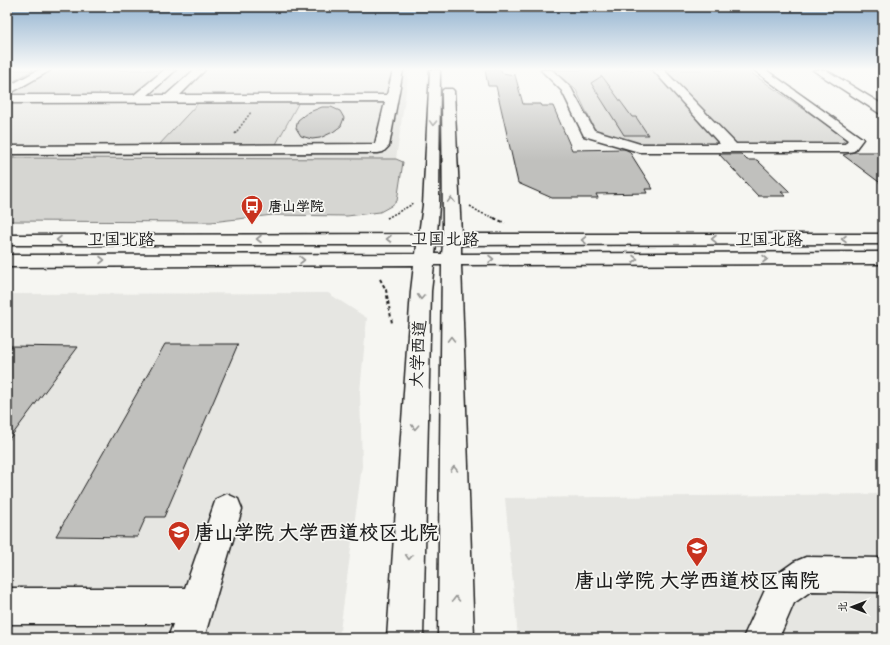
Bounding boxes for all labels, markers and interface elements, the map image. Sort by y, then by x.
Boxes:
one-way arrow [429,120,437,126]
bus stop icon: 唐山学院 [239,193,265,226]
one-way arrow [447,197,455,203]
place label: 唐山学院 [268,198,324,215]
street label: 卫国北路 [411,228,479,250]
street label: 卫国北路 [87,229,155,250]
street label: 卫国北路 [735,229,803,250]
one-way arrow [256,235,262,243]
one-way arrow [386,235,392,243]
one-way arrow [711,235,717,243]
one-way arrow [841,235,847,243]
one-way arrow [56,236,62,244]
one-way arrow [581,236,587,244]
one-way arrow [488,255,494,263]
one-way arrow [632,255,638,263]
one-way arrow [762,255,768,263]
one-way arrow [99,256,105,264]
one-way arrow [299,256,305,264]
one-way arrow [417,294,425,300]
street label: 大学西道 [406,319,430,389]
one-way arrow [447,336,456,342]
one-way arrow [411,424,419,430]
one-way arrow [449,466,458,472]
school or university icon: 唐山学院 大学西道校区北院 [166,519,192,552]
place label: 唐山学院 大学西道校区北院 [194,520,439,545]
school or university icon: 唐山学院 大学西道校区南院 [684,535,710,568]
one-way arrow [405,554,413,560]
place label: 唐山学院 大学西道校区南院 [575,568,819,593]
north arrow [832,587,872,627]
one-way arrow [452,596,460,602]
text: 北 [835,602,849,613]

